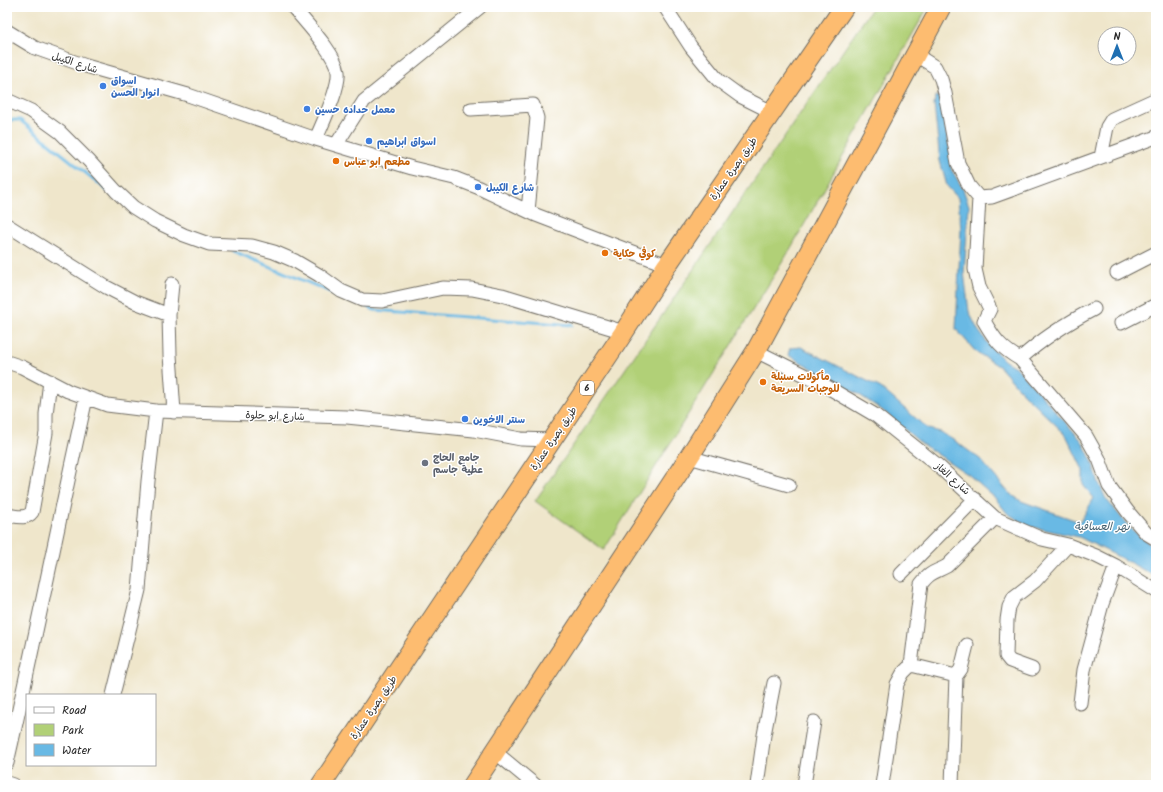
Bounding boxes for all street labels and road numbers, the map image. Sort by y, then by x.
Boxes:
street label: شارع الكيبل [50,48,100,78]
street label: طريق بصرة عمارة [706,134,762,204]
road number: 6 [580,381,594,395]
street label: طريق بصرة عمارة [526,403,581,474]
street label: شارع ابو حلوة [245,407,305,425]
street label: شارع الغاز [930,458,974,499]
street label: طريق بصرة عمارة [346,672,401,743]

